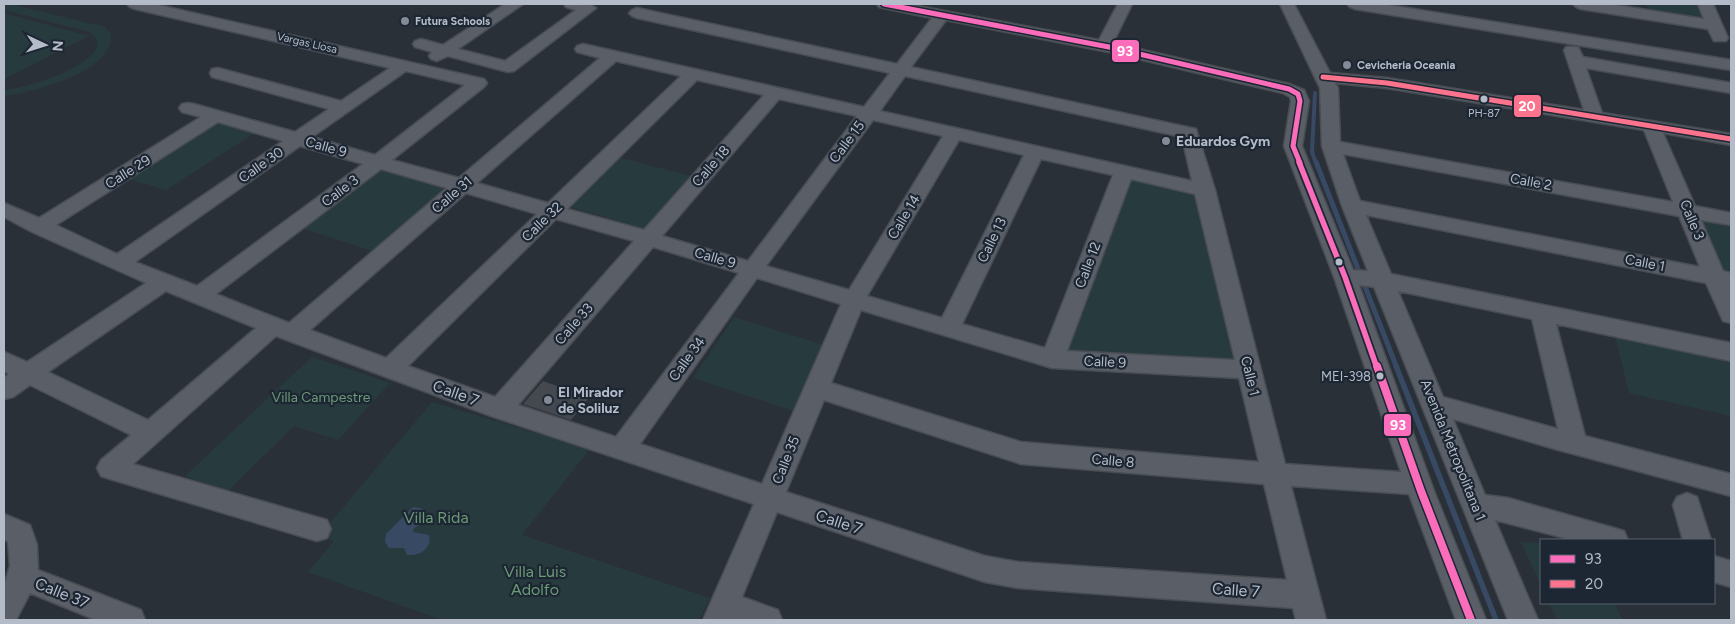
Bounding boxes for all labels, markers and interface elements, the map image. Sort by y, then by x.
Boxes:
marker: Futura Schools [399,15,411,27]
place label: Futura Schools [415,15,490,28]
north arrow [20,20,70,70]
street label: Vargas Llosa [275,30,339,56]
line badge: 93 [1111,39,1140,63]
text: N [49,40,66,52]
text: 93 [1117,43,1133,60]
marker: Cevicheria Oceania [1341,59,1353,71]
place label: Cevicheria Oceania [1357,59,1455,72]
marker: PH-87 [1479,94,1489,104]
line badge: 20 [1513,94,1542,118]
text: 20 [1518,98,1536,115]
place label: PH-87 [1468,107,1500,120]
street label: Calle 15 [826,118,868,166]
street label: Calle 9 [303,133,349,161]
place label: Eduardos Gym [1176,133,1270,150]
marker: Eduardos Gym [1160,135,1172,147]
street label: Calle 18 [689,142,733,190]
street label: Calle 30 [235,143,287,187]
street label: Calle 29 [102,151,154,193]
street label: Calle 2 [1509,170,1553,194]
street label: Calle 3 [318,172,362,210]
street label: Calle 31 [428,173,476,217]
street label: Calle 14 [884,191,924,242]
street label: Calle 3 [1676,197,1708,243]
street label: Calle 32 [518,199,566,245]
street label: Calle 13 [974,215,1010,265]
street label: Calle 12 [1071,239,1105,291]
street label: Calle 9 [692,244,738,272]
street label: Calle 1 [1624,251,1666,275]
unlabelled marker [1334,257,1344,267]
street label: Calle 33 [551,300,597,348]
street label: Calle 34 [665,333,709,385]
street label: Calle 9 [1083,352,1127,372]
street label: Calle 1 [1237,354,1263,398]
place label: MEI-398 [1321,369,1371,384]
marker: MEI-398 [1375,371,1385,381]
street label: Calle 7 [430,376,482,410]
street label: Avenida Metropolitana 1 [1417,377,1489,523]
place label: El Mirador de Soliluz [558,384,624,417]
park label: Villa Campestre [272,389,371,406]
marker: El Mirador de Soliluz [542,394,554,406]
line badge: 93 [1383,413,1412,437]
text: 93 [1390,417,1406,434]
street label: Calle 35 [769,434,803,486]
street label: Calle 8 [1091,451,1135,471]
street label: Calle 7 [813,506,865,539]
park label: Villa Rida [403,508,469,527]
legend [1540,539,1715,604]
text: 93 [1585,550,1602,568]
park label: Villa Luis Adolfo [504,562,566,599]
street label: Calle 37 [32,574,92,613]
text: 20 [1585,575,1603,593]
street label: Calle 7 [1211,579,1261,601]

